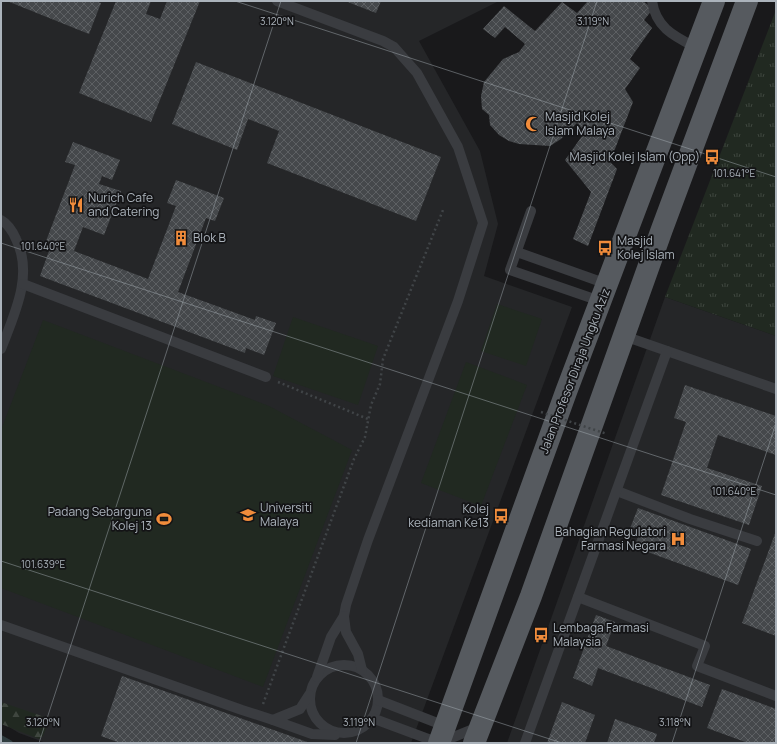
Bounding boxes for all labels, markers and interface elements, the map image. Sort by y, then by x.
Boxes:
text: 3.120°N [260,14,294,28]
text: 3.119°N [577,14,609,28]
place label: Masjid Kolej Islam Malaya [545,108,615,139]
mosque icon: Masjid Kolej Islam Malaya [524,115,542,133]
place label: Masjid Kolej Islam (Opp) [570,148,700,165]
bus stop icon: Masjid Kolej Islam (Opp) [703,148,721,166]
text: 101.641°E [713,166,755,180]
place label: Nurich Cafe and Catering [88,189,159,220]
restaurant icon: Nurich Cafe and Catering [67,196,85,214]
building icon: Blok B [172,229,190,247]
place label: Blok B [193,229,226,246]
place label: Masjid Kolej Islam [617,232,675,263]
text: 101.640°E [21,239,66,253]
bus stop icon: Masjid Kolej Islam [596,239,614,257]
street label: Jalan Profesor Diraja Ungku Aziz [535,286,614,456]
text: 101.640°E [712,484,757,498]
place label: Universiti Malaya [260,499,312,530]
place label: Kolej kediaman Ke13 [408,500,489,531]
place label: Padang Sebarguna Kolej 13 [48,503,152,534]
school or university icon: Universiti Malaya [239,506,257,524]
bus stop icon: Kolej kediaman Ke13 [492,507,510,525]
sports icon: Padang Sebarguna Kolej 13 [155,510,173,528]
place label: Bahagian Regulatori Farmasi Negara [555,523,666,554]
hospital icon: Bahagian Regulatori Farmasi Negara [669,530,687,548]
text: 101.639°E [21,557,65,571]
place label: Lembaga Farmasi Malaysia [553,619,649,650]
bus stop icon: Lembaga Farmasi Malaysia [532,626,550,644]
text: 3.120°N [26,715,60,729]
text: 3.119°N [343,715,375,729]
text: 3.118°N [659,715,691,729]

